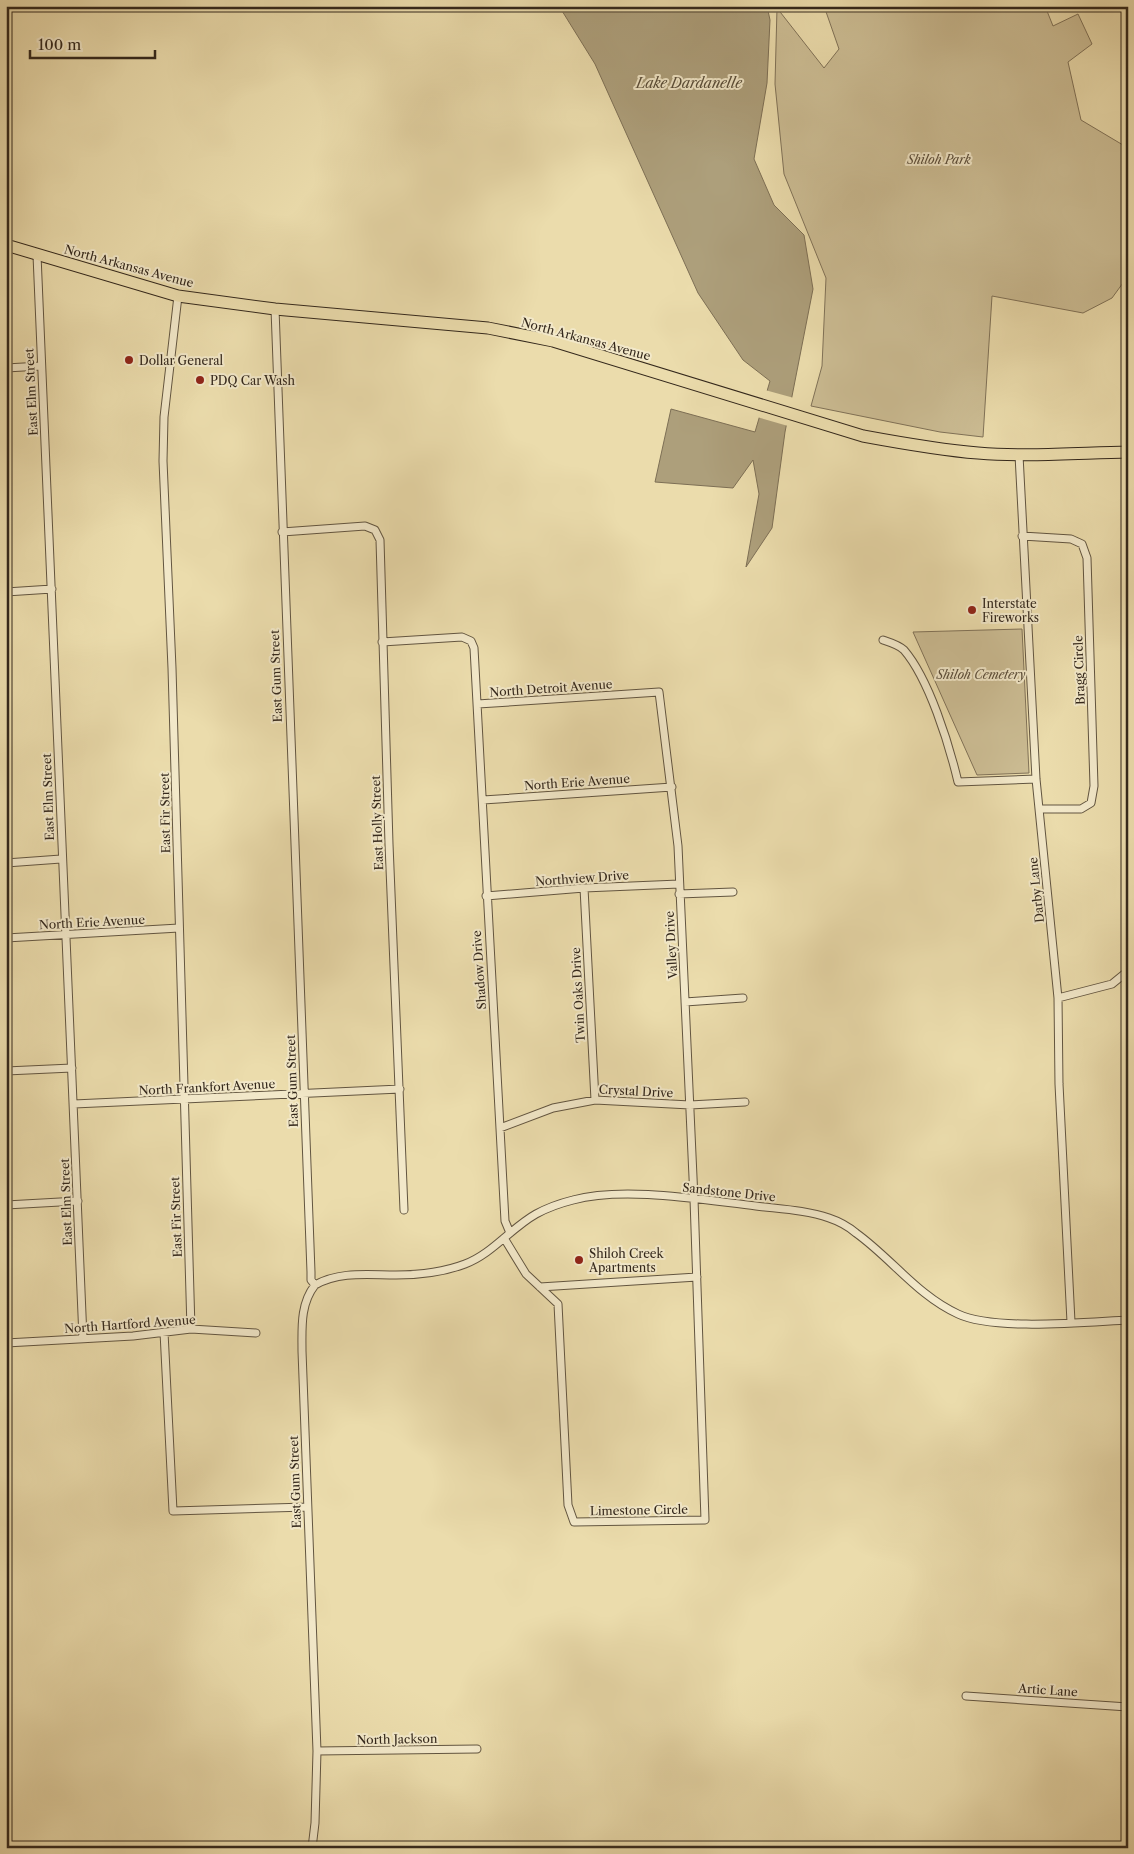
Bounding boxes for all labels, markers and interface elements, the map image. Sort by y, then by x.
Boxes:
scale bar [30,28,155,60]
text: 100 m [38,35,81,54]
water label: Lake Dardanelle [635,74,743,92]
park label: Shiloh Park [906,152,972,167]
street label: North Arkansas Avenue [63,242,195,291]
street label: North Arkansas Avenue [520,315,652,364]
street label: East Elm Street [21,347,41,436]
place label: Dollar General [139,353,224,368]
marker: Dollar General [123,354,135,366]
place label: PDQ Car Wash [210,373,296,388]
marker: PDQ Car Wash [194,374,206,386]
place label: Interstate Fireworks [982,596,1039,625]
marker: Interstate Fireworks [966,604,978,616]
street label: East Gum Street [267,629,285,723]
street label: Bragg Circle [1070,635,1088,705]
park label: Shiloh Cemetery [936,667,1025,682]
street label: North Detroit Avenue [489,676,613,700]
street label: East Elm Street [39,752,57,841]
street label: North Erie Avenue [524,771,631,793]
street label: East Fir Street [157,772,173,853]
street label: East Holly Street [368,774,386,871]
street label: Darby Lane [1025,856,1047,924]
street label: Northview Drive [535,867,630,889]
street label: Valley Drive [662,910,680,980]
street label: North Erie Avenue [39,912,146,932]
street label: Shadow Drive [469,930,489,1010]
street label: Twin Oaks Drive [568,947,588,1043]
street label: East Gum Street [283,1034,301,1128]
street label: North Frankfort Avenue [138,1076,276,1098]
street label: Crystal Drive [598,1082,674,1100]
street label: East Elm Street [57,1157,75,1246]
street label: East Fir Street [167,1176,185,1258]
street label: Sandstone Drive [682,1180,777,1204]
place label: Shiloh Creek Apartments [588,1246,665,1275]
marker: Shiloh Creek Apartments [573,1254,585,1266]
street label: North Hartford Avenue [64,1312,197,1336]
street label: East Gum Street [286,1435,304,1529]
street label: Limestone Circle [590,1502,688,1518]
street label: Artic Lane [1017,1680,1079,1700]
street label: North Jackson [357,1731,438,1747]

